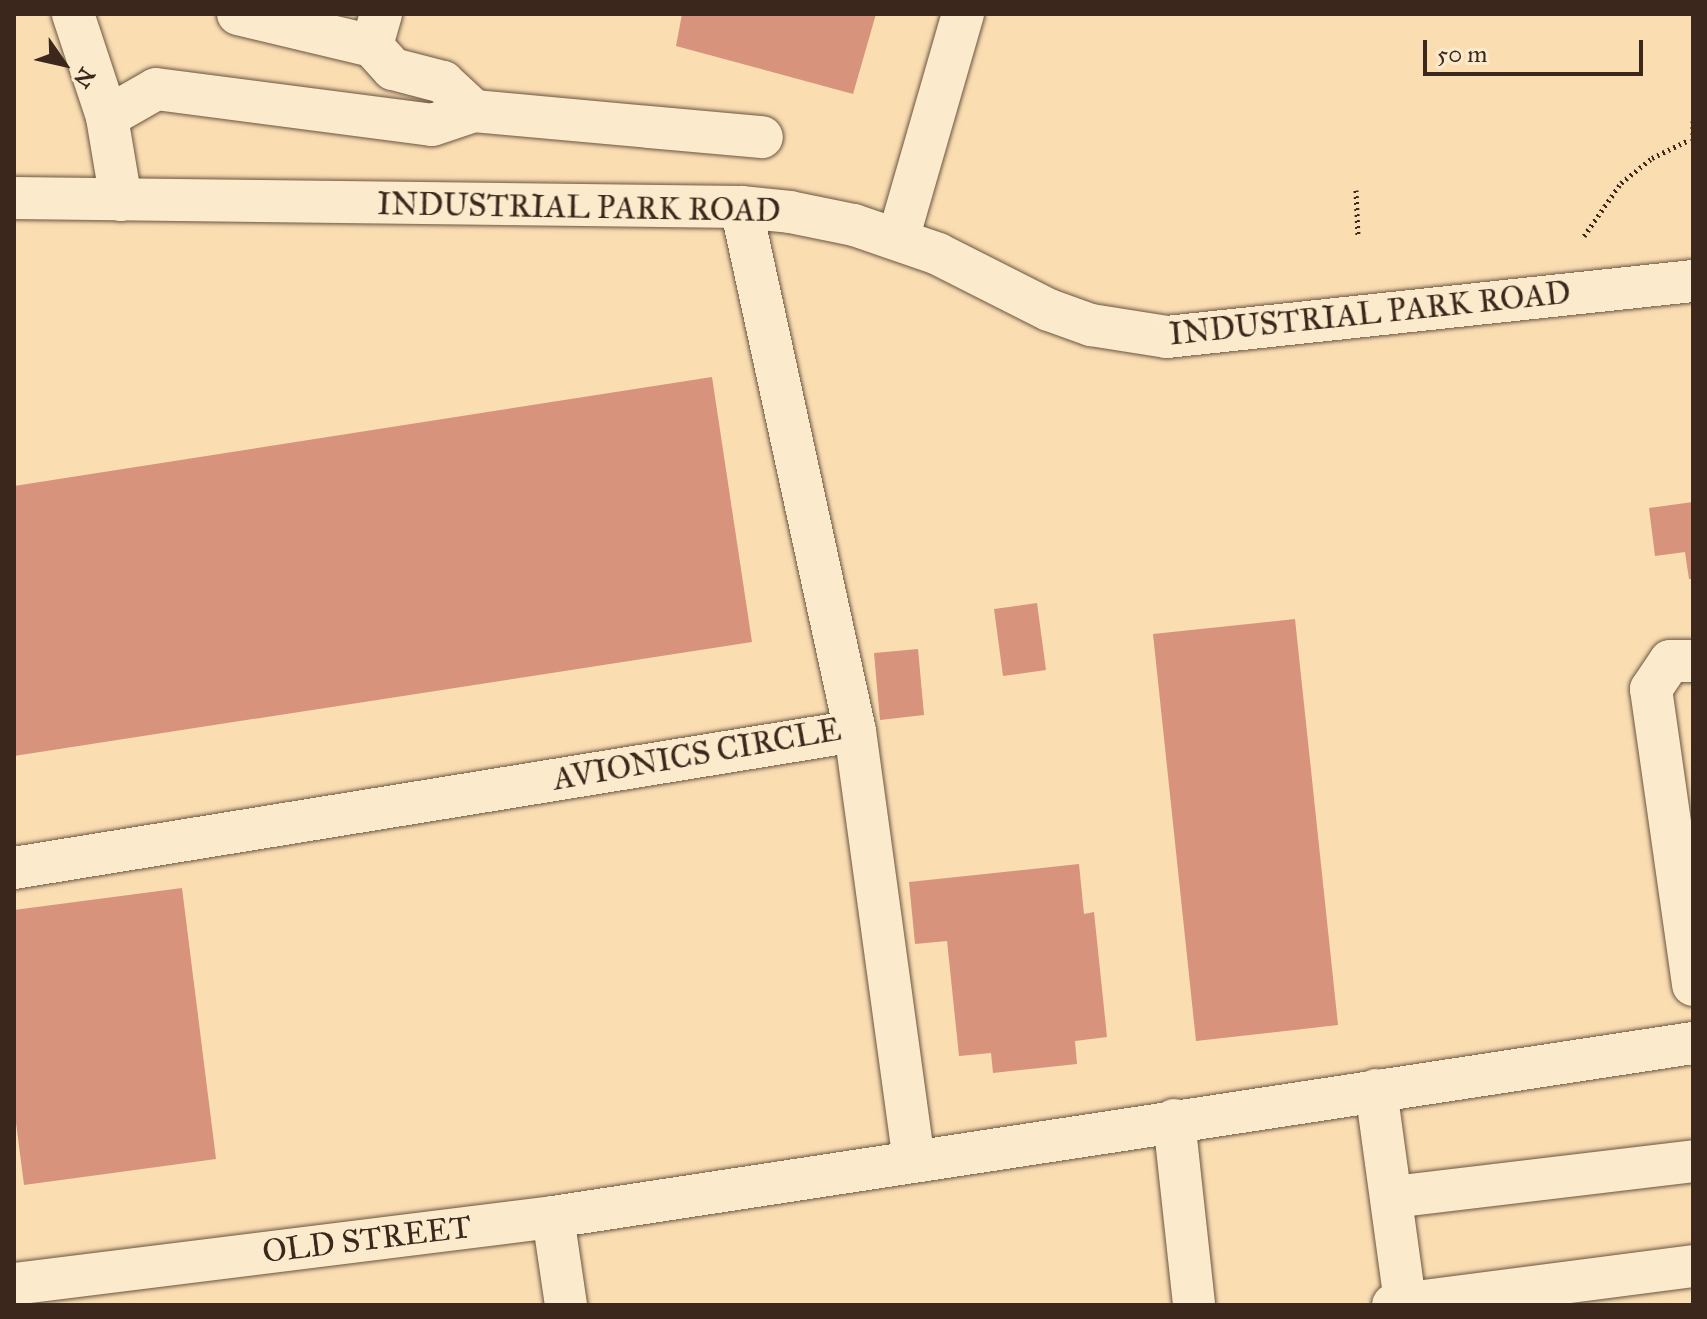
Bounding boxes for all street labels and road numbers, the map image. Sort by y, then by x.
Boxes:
street label: INDUSTRIAL PARK ROAD [377,185,781,231]
street label: INDUSTRIAL PARK ROAD [1167,274,1573,354]
street label: AVIONICS CIRCLE [550,711,844,799]
street label: OLD STREET [260,1208,474,1272]

